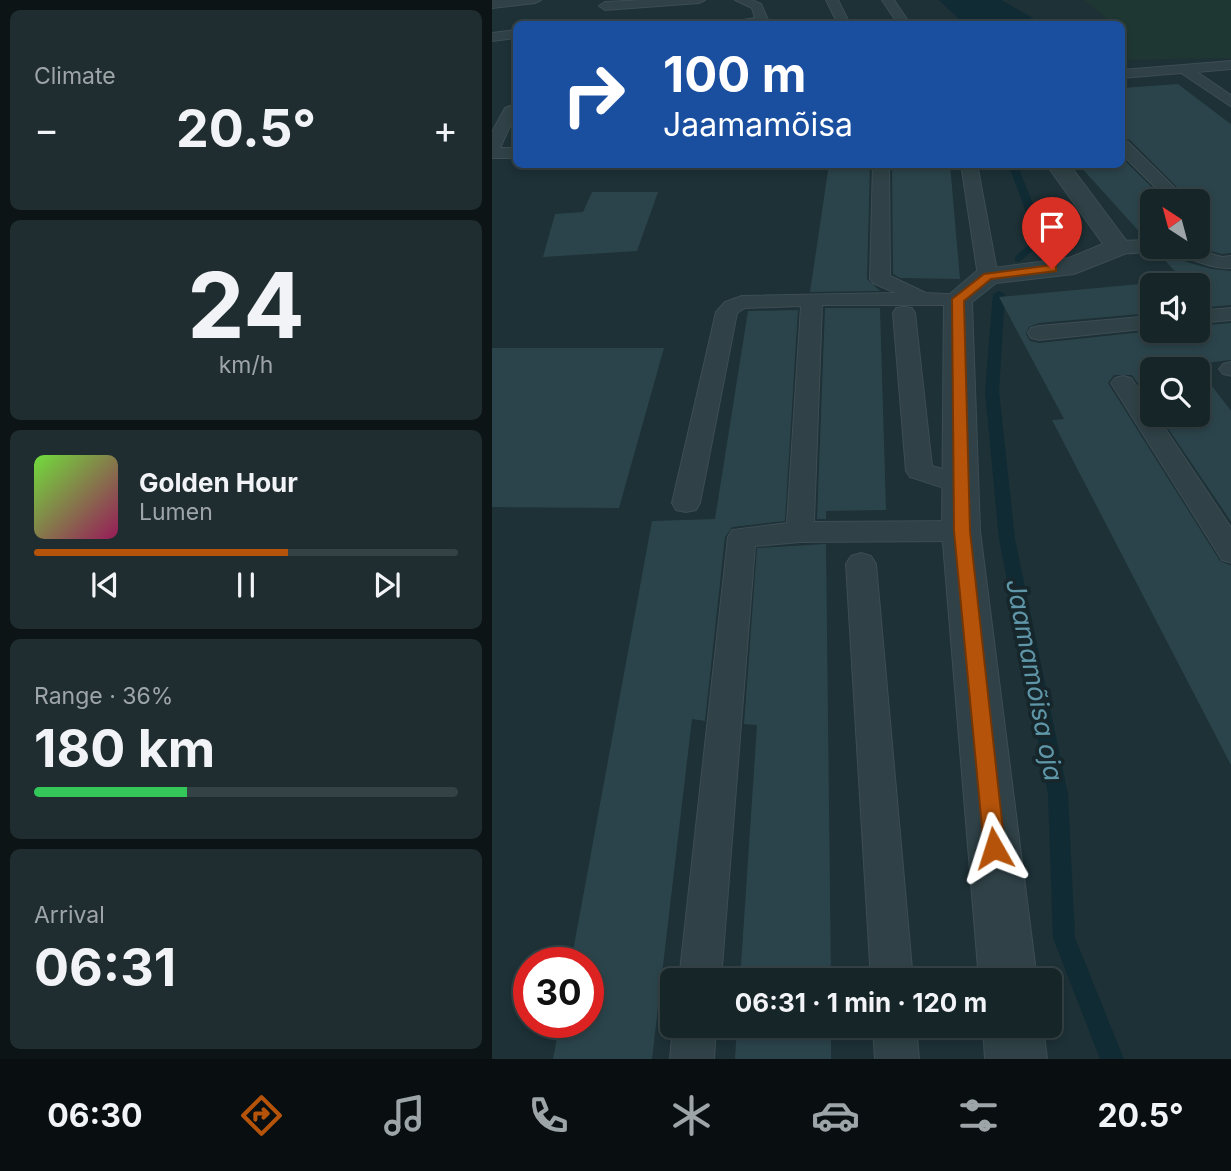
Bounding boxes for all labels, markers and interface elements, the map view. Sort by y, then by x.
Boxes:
text: 100 m [663,45,807,104]
icon: right [548,49,639,140]
text: Climate [34,62,116,90]
text: 20.5° [176,97,316,160]
text: Jaamamõisa [663,105,853,144]
text: − [34,106,59,152]
text: + [433,106,458,152]
north arrow [1140,189,1210,259]
map controls [1140,189,1210,427]
pin [1022,197,1082,269]
icon: arrive [1033,208,1071,246]
text: 24 [187,250,305,360]
button: sound [1140,273,1210,343]
text: km/h [219,351,273,379]
button: search [1140,357,1210,427]
text: Golden Hour [139,467,298,498]
text: Lumen [139,498,213,526]
icon: previous [86,566,124,604]
icon: pause [227,566,265,604]
icon: next [368,566,406,604]
water label: Jaamamõisa oja [1000,576,1070,784]
text: Range · 36% [34,682,173,710]
text: 180 km [34,717,215,780]
position arrow [957,811,1031,885]
text: Arrival [34,901,105,929]
text: 06:31 [34,936,176,999]
speed limit sign: 30 [513,947,604,1038]
text: 06:31 · 1 min · 120 m [735,987,987,1018]
icon: directions [237,1091,286,1140]
icon: music [380,1091,429,1140]
icon: phone [524,1091,573,1140]
icon: climate [667,1091,716,1140]
icon: car [811,1091,860,1140]
icon: filters [954,1091,1003,1140]
text: 06:30 [47,1096,142,1135]
text: 20.5° [1097,1096,1184,1135]

